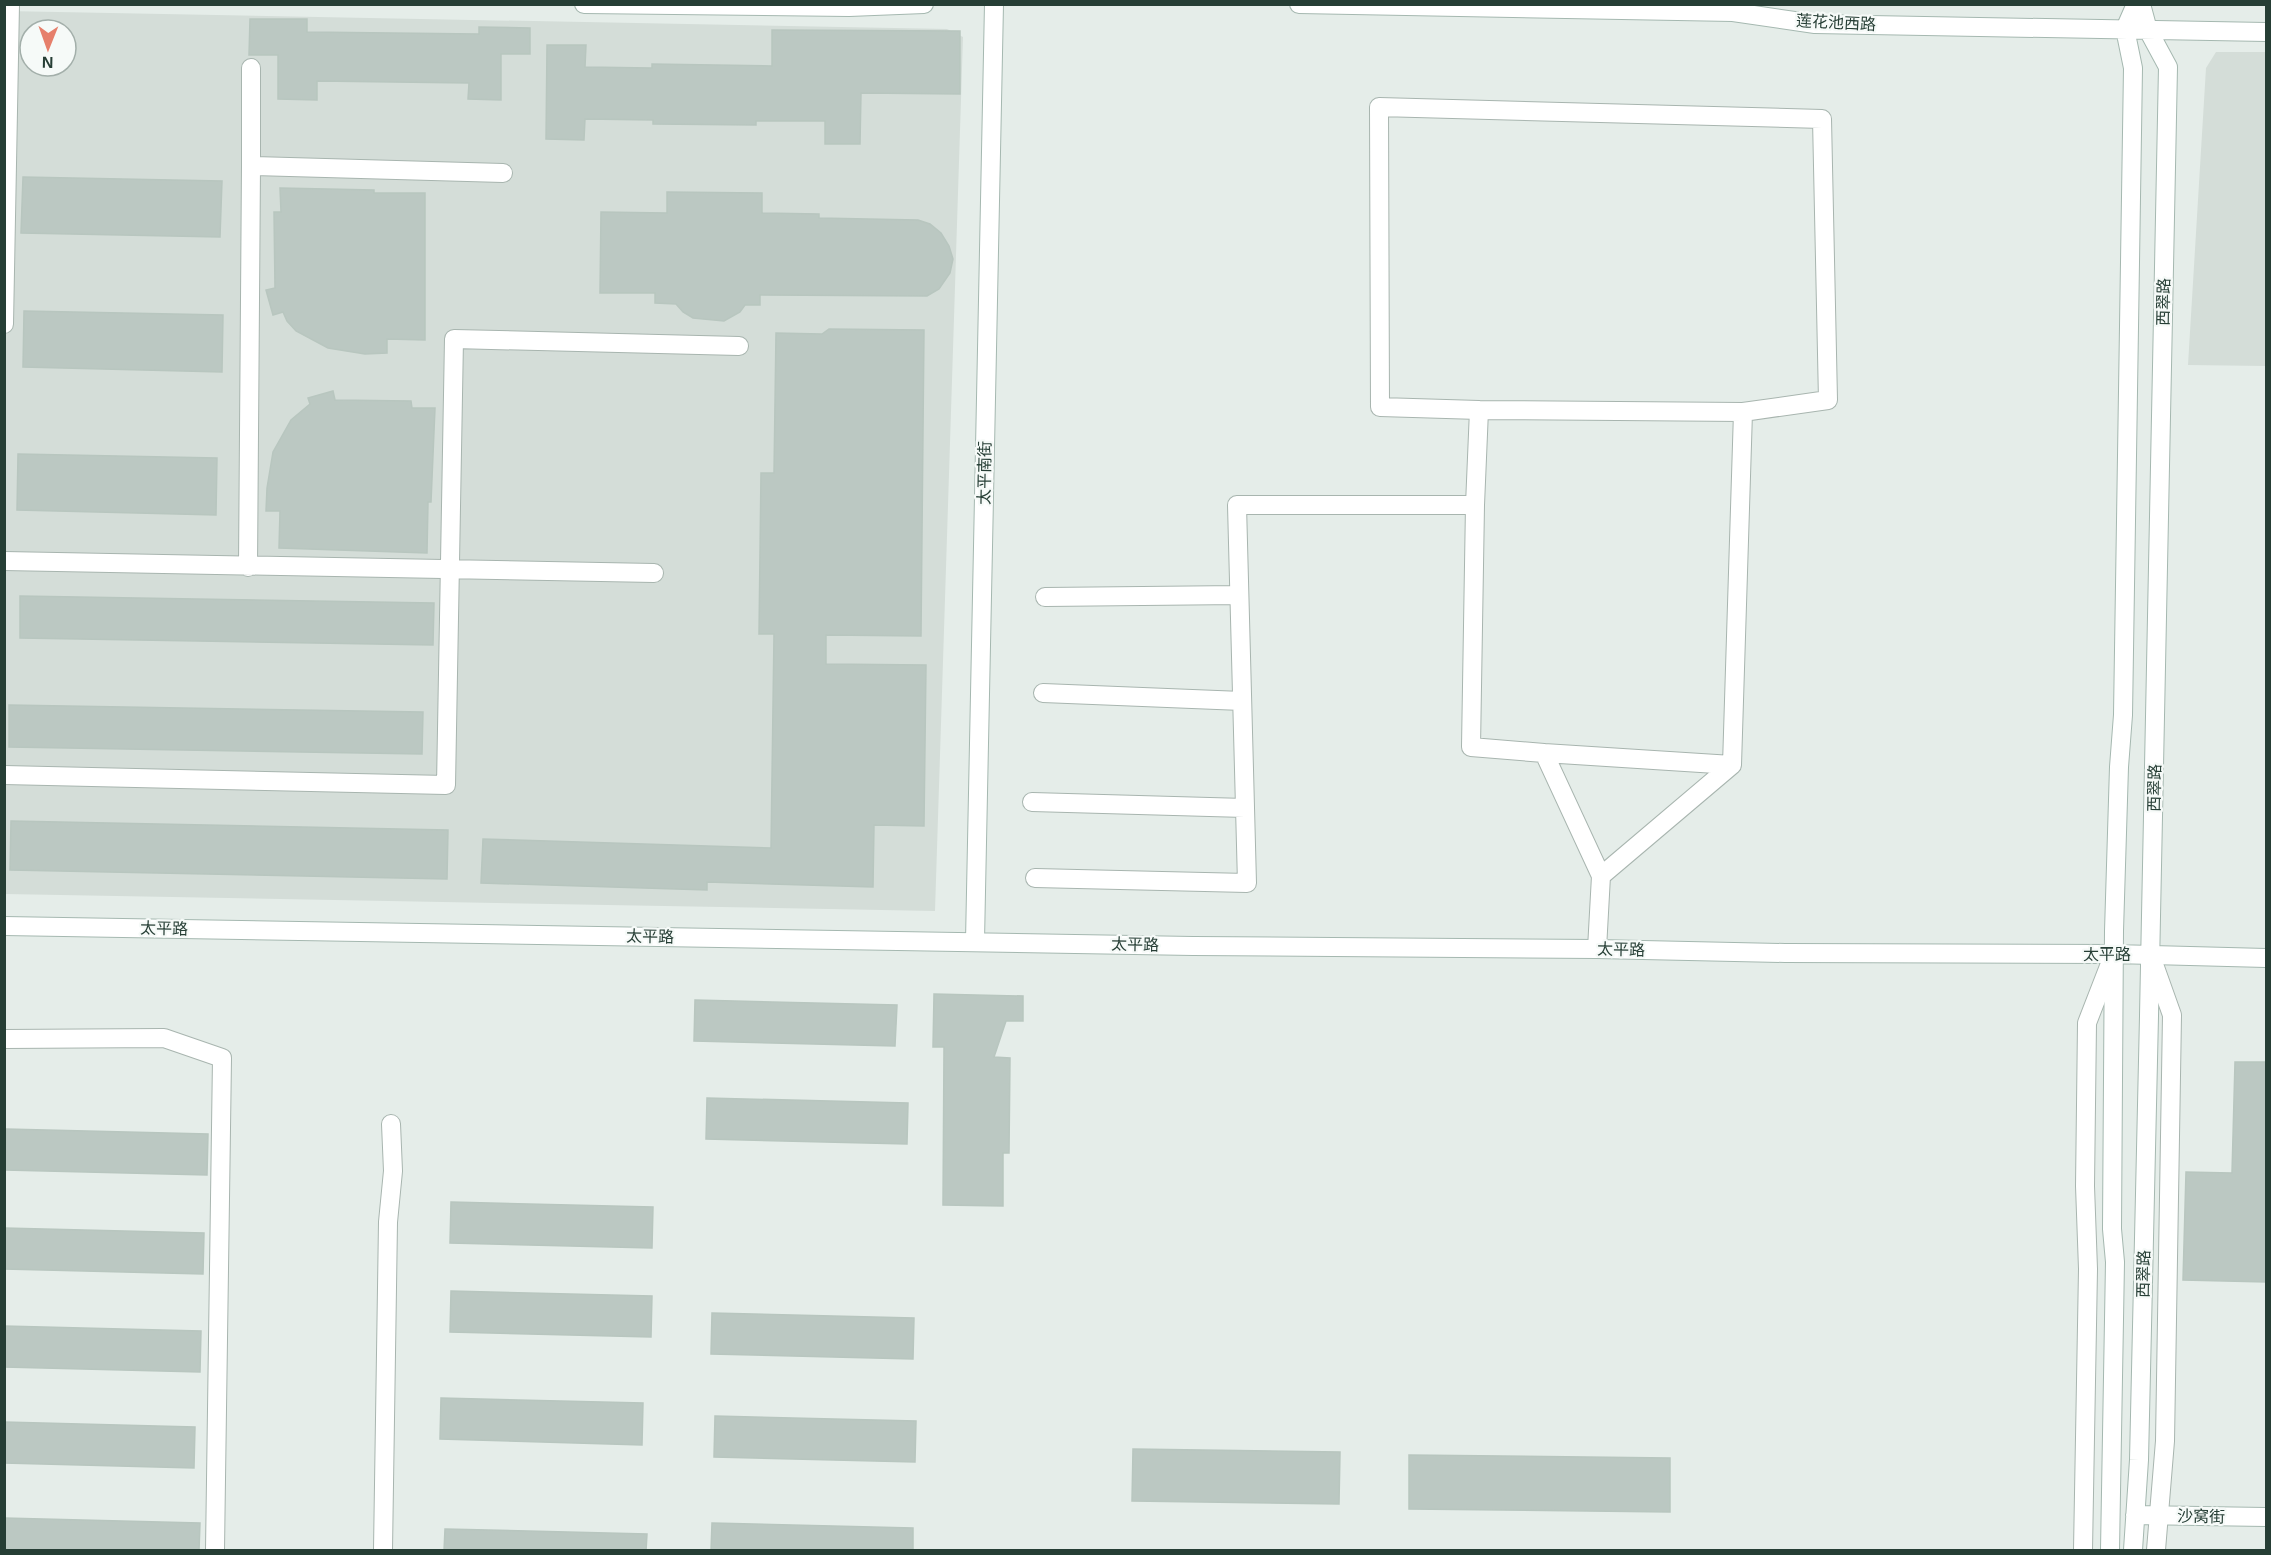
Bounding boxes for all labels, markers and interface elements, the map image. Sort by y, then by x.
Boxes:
street label: 莲花池西路 [1796,12,1876,33]
north arrow [18,18,78,78]
text: N [42,54,54,71]
street label: 西翠路 [2155,278,2172,326]
street label: 太平南街 [975,441,994,505]
street label: 西翠路 [2146,764,2163,812]
street label: 太平路 [140,920,188,937]
street label: 太平路 [626,928,674,945]
street label: 太平路 [1111,936,1159,953]
street label: 太平路 [1597,941,1645,958]
street label: 太平路 [2083,946,2131,963]
street label: 西翠路 [2135,1250,2152,1298]
street label: 沙窝街 [2177,1508,2225,1525]

